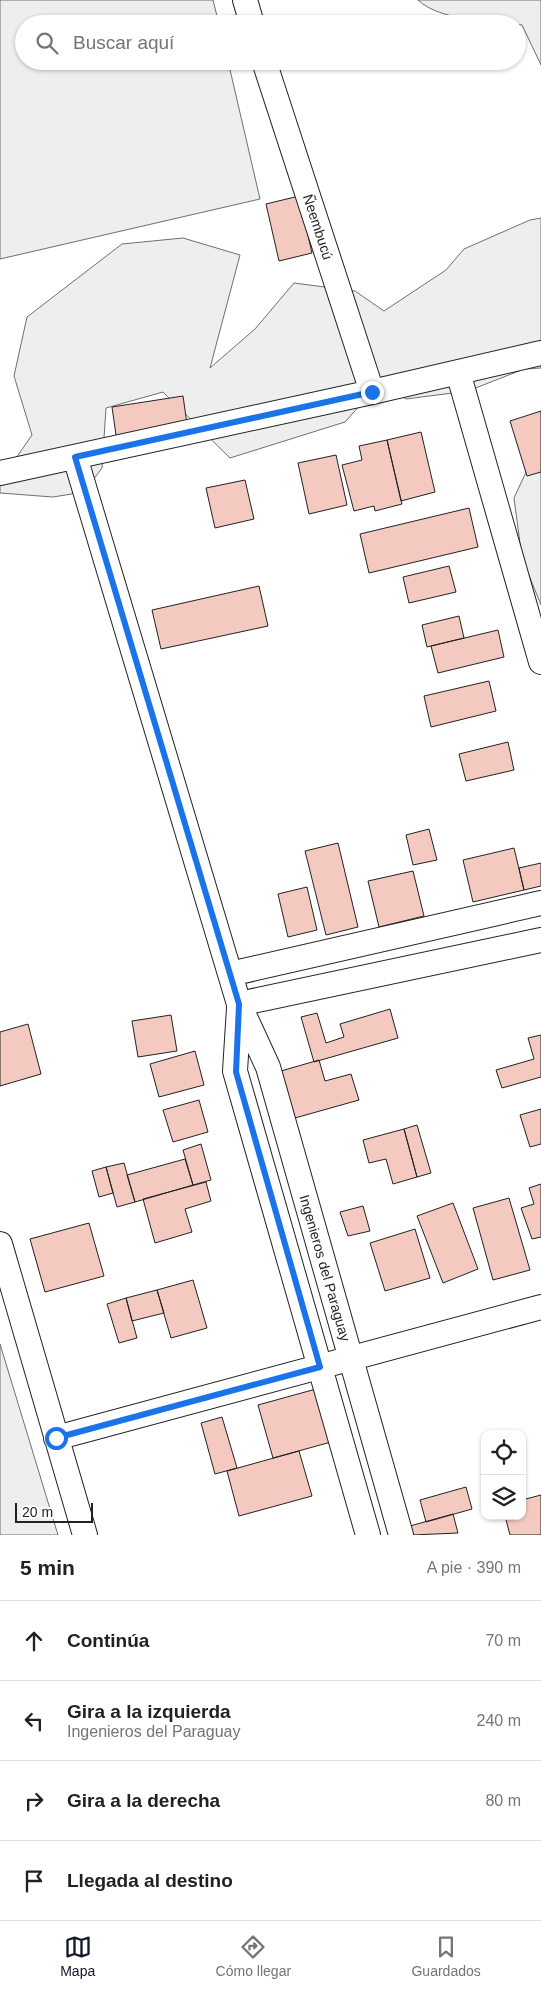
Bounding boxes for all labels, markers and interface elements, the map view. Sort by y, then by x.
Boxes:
search box [15,15,526,70]
icon: search [33,29,61,57]
text: Buscar aquí [73,32,174,53]
street label: Ñeembucú [300,192,336,262]
route end [361,381,384,404]
street label: Ingenieros del Paraguay [296,1193,354,1343]
route start [45,1427,68,1450]
map controls [481,1430,526,1520]
button: locate [481,1430,526,1475]
button: layers [481,1475,526,1520]
scale bar [15,1500,92,1523]
text: 20 m [22,1504,53,1520]
text: 5 min [20,1556,75,1579]
text: A pie · 390 m [427,1559,521,1576]
icon: ahead [20,1627,48,1655]
text: Continúa [67,1630,149,1651]
text: 70 m [485,1632,521,1649]
text: Gira a la izquierda [67,1701,231,1722]
icon: left [20,1707,48,1735]
text: 240 m [477,1712,521,1729]
text: Ingenieros del Paraguay [67,1723,240,1740]
icon: right [20,1787,48,1815]
text: Gira a la derecha [67,1790,220,1811]
text: 80 m [485,1792,521,1809]
icon: arrive [20,1867,48,1895]
text: Llegada al destino [67,1870,233,1891]
tab: Mapa [60,1933,95,1979]
tab: Cómo llegar [216,1933,291,1979]
tab: Guardados [411,1933,481,1979]

